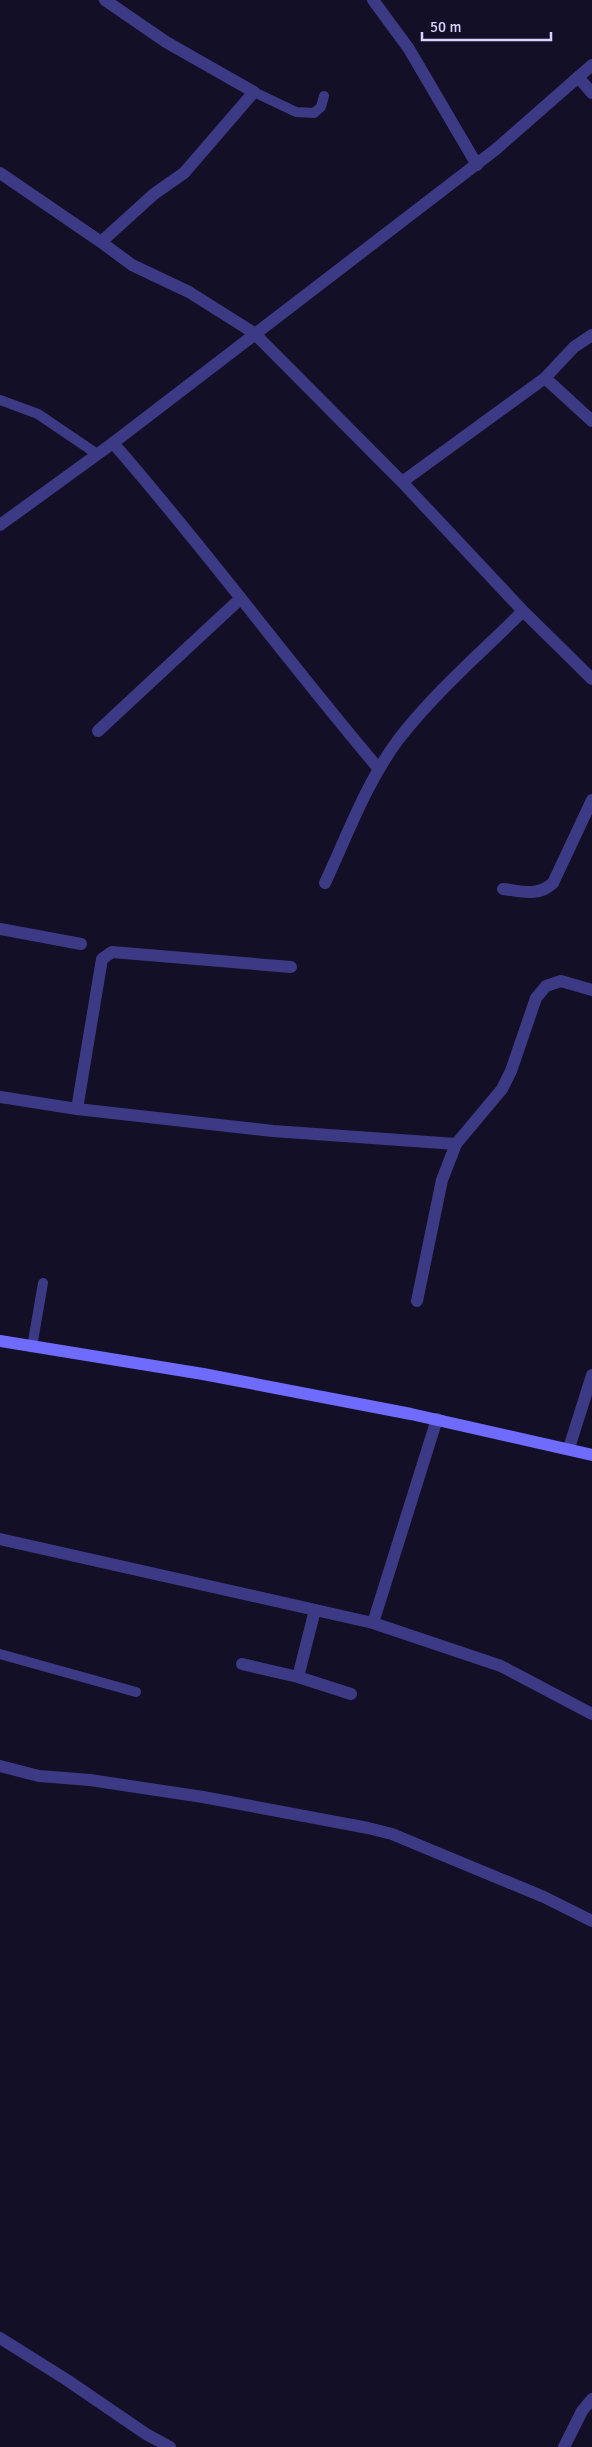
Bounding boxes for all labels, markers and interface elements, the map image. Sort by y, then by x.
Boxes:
scale bar [422,10,551,42]
text: 50 m [430,18,461,36]

